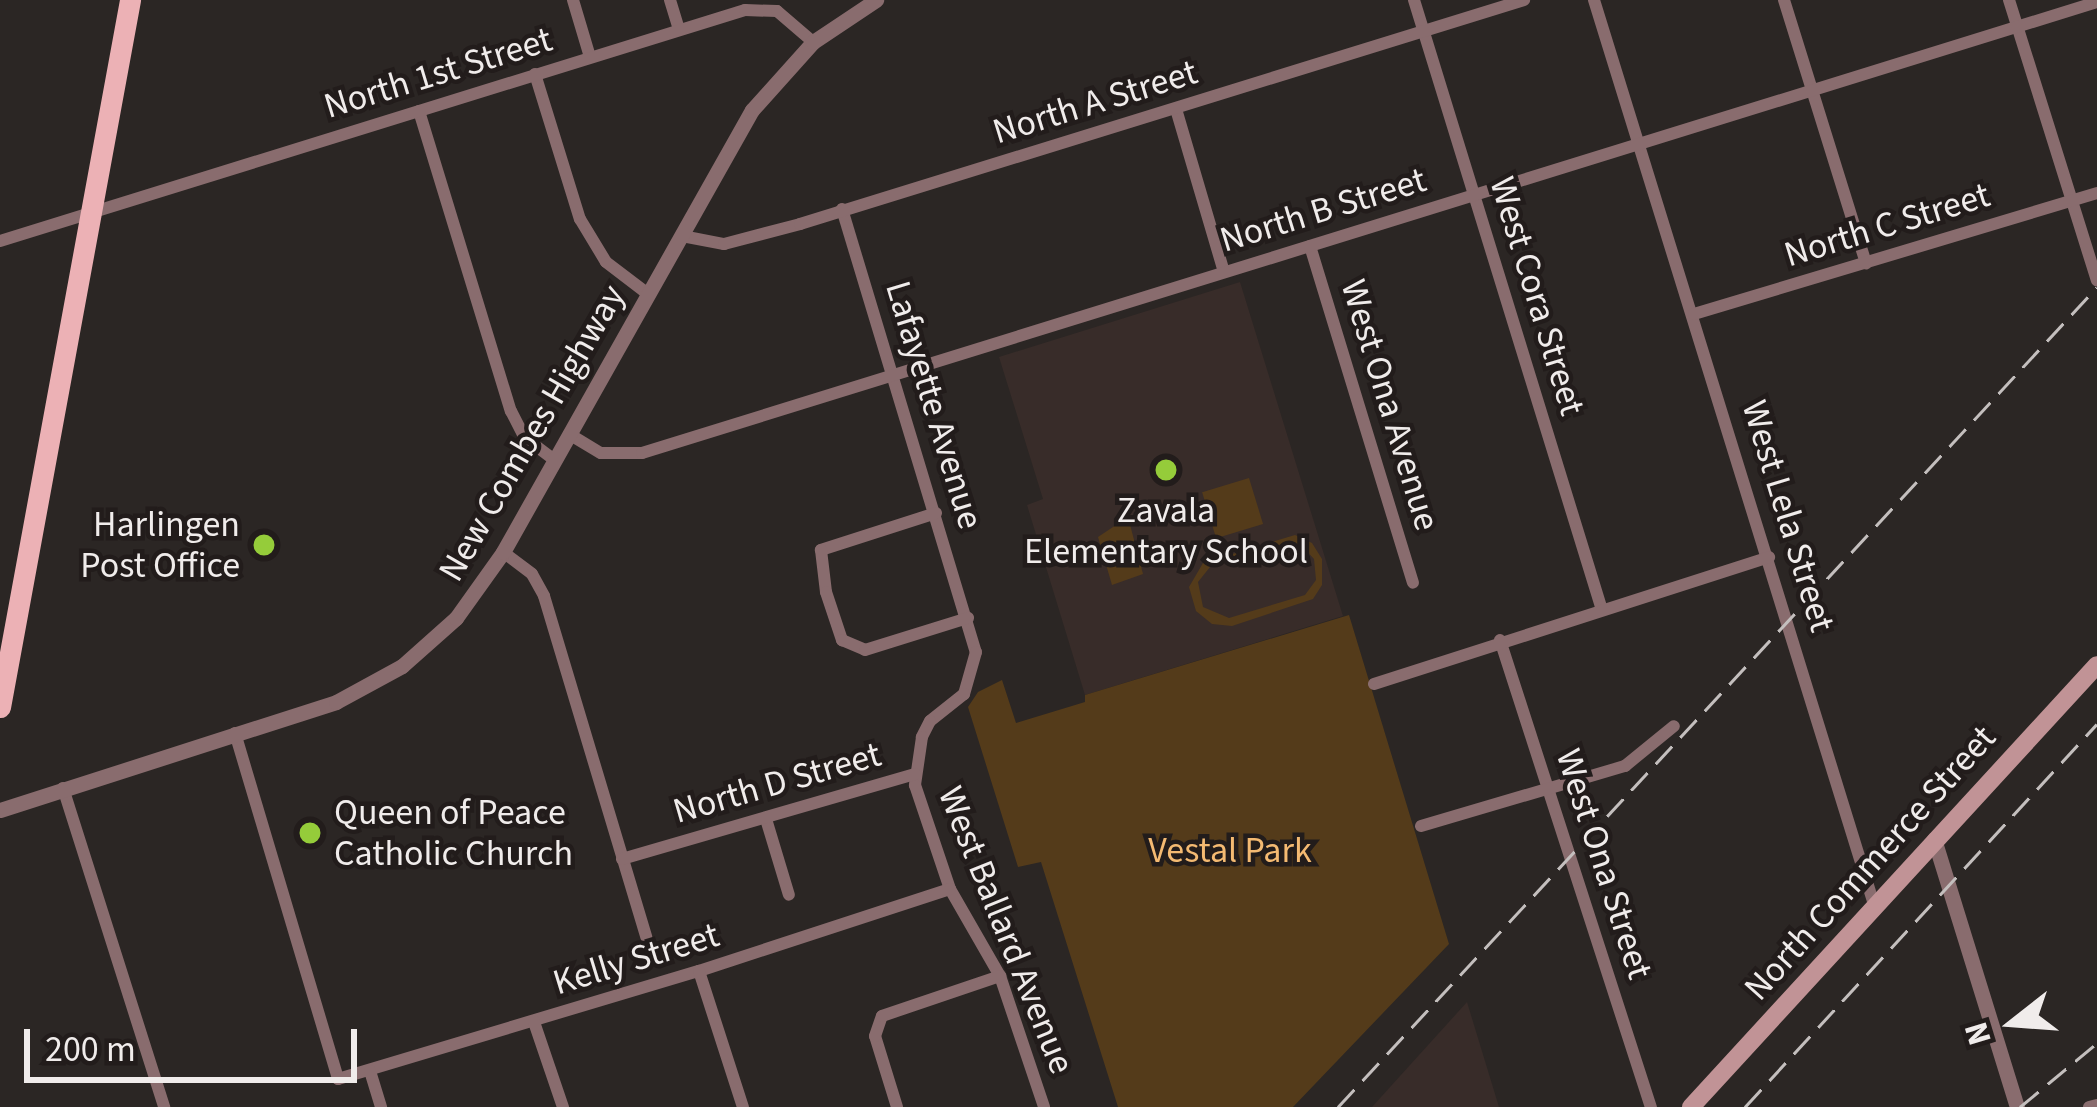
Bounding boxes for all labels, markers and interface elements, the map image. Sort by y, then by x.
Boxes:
street label: North 1st Street [319,18,557,128]
street label: North A Street [988,50,1202,154]
street label: North B Street [1215,158,1431,262]
street label: West Cora Street [1480,172,1594,420]
street label: North C Street [1779,173,1995,277]
street label: West Ona Avenue [1331,274,1449,536]
street label: Lafayette Avenue [876,276,992,534]
street label: New Combes Highway [430,277,634,589]
street label: West Lela Street [1732,395,1844,637]
marker: Zavala Elementary School [1153,457,1179,483]
place label: Zavala Elementary School [1024,488,1308,573]
place label: Harlingen Post Office [80,502,240,587]
marker: Harlingen Post Office [251,532,277,558]
street label: North Commerce Street [1735,717,2005,1009]
street label: North D Street [668,733,886,833]
street label: West Ona Street [1547,744,1661,984]
street label: West Ballard Avenue [929,780,1083,1080]
place label: Queen of Peace Catholic Church [334,790,573,875]
marker: Queen of Peace Catholic Church [297,820,323,846]
park label: Vestal Park [1148,829,1312,873]
street label: Kelly Street [548,913,724,1005]
north arrow [1953,963,2073,1083]
scale bar [30,1005,363,1079]
text: N [1952,1016,2004,1051]
text: 200 m [45,1024,136,1075]

